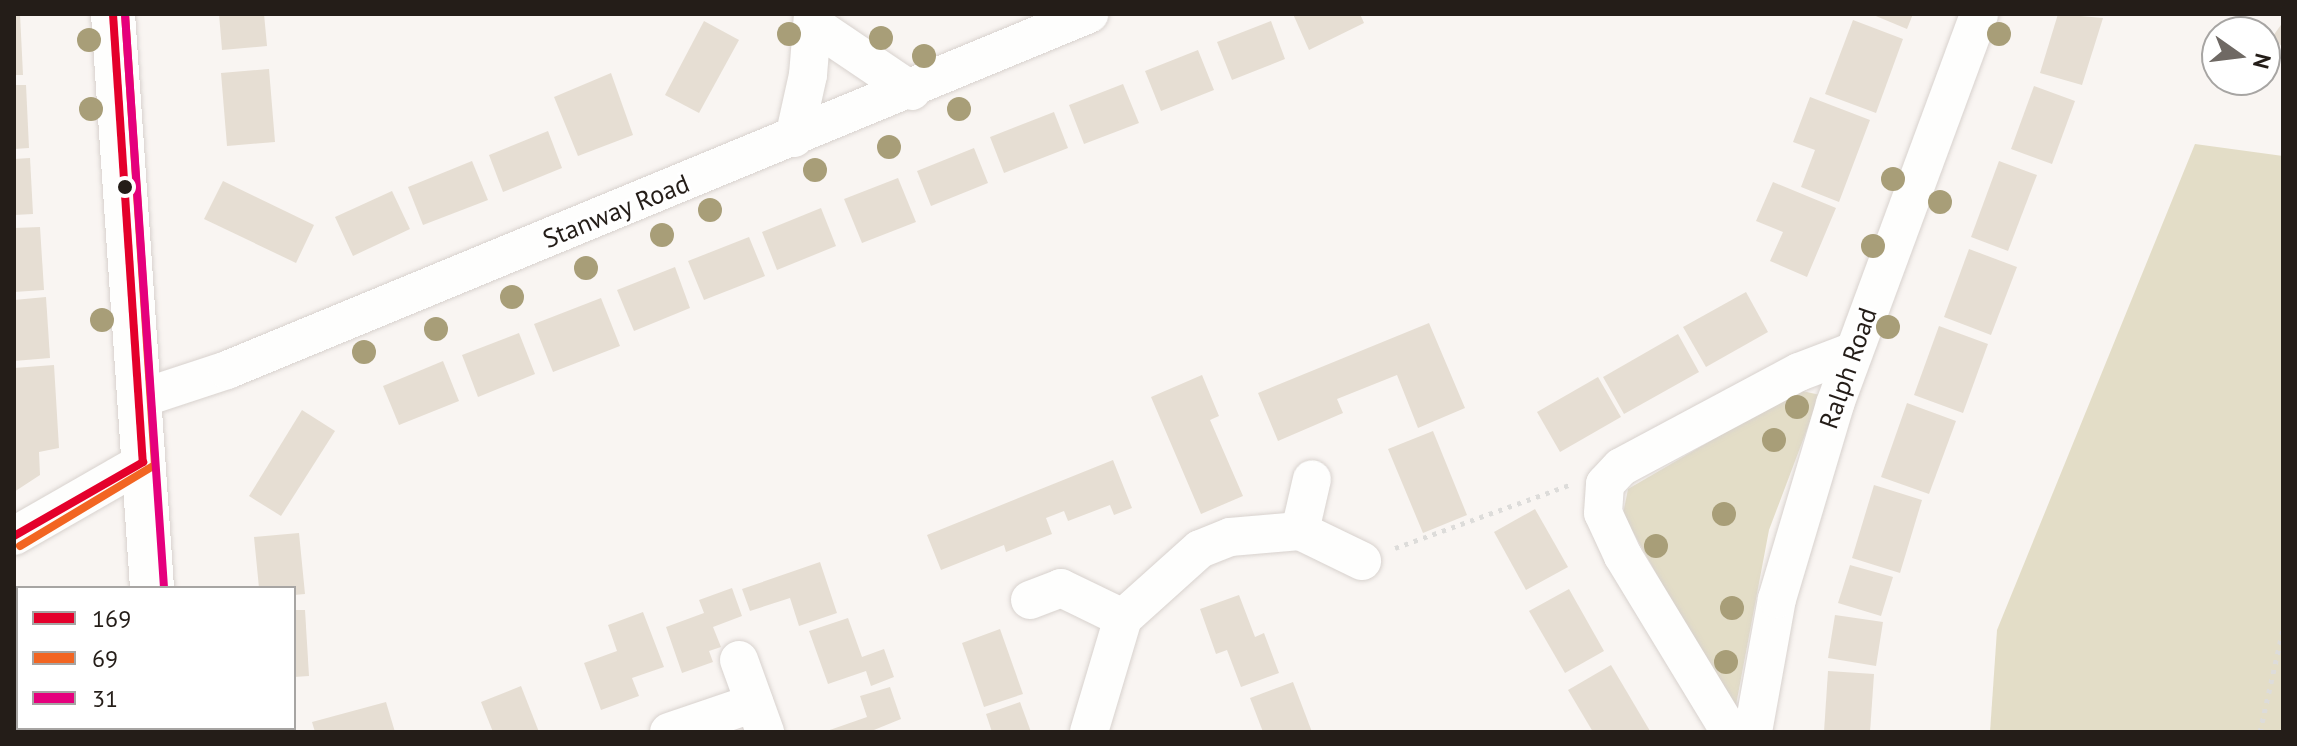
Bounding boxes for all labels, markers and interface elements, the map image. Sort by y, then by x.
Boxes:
north arrow [2201,16,2281,96]
text: N [2247,51,2278,72]
street label: Stanway Road [538,167,694,255]
unlabelled marker [117,179,133,195]
street label: Ralph Road [1813,303,1883,433]
legend [16,586,296,730]
text: 169 [92,603,131,634]
text: 69 [92,643,118,674]
text: 31 [92,683,118,714]

